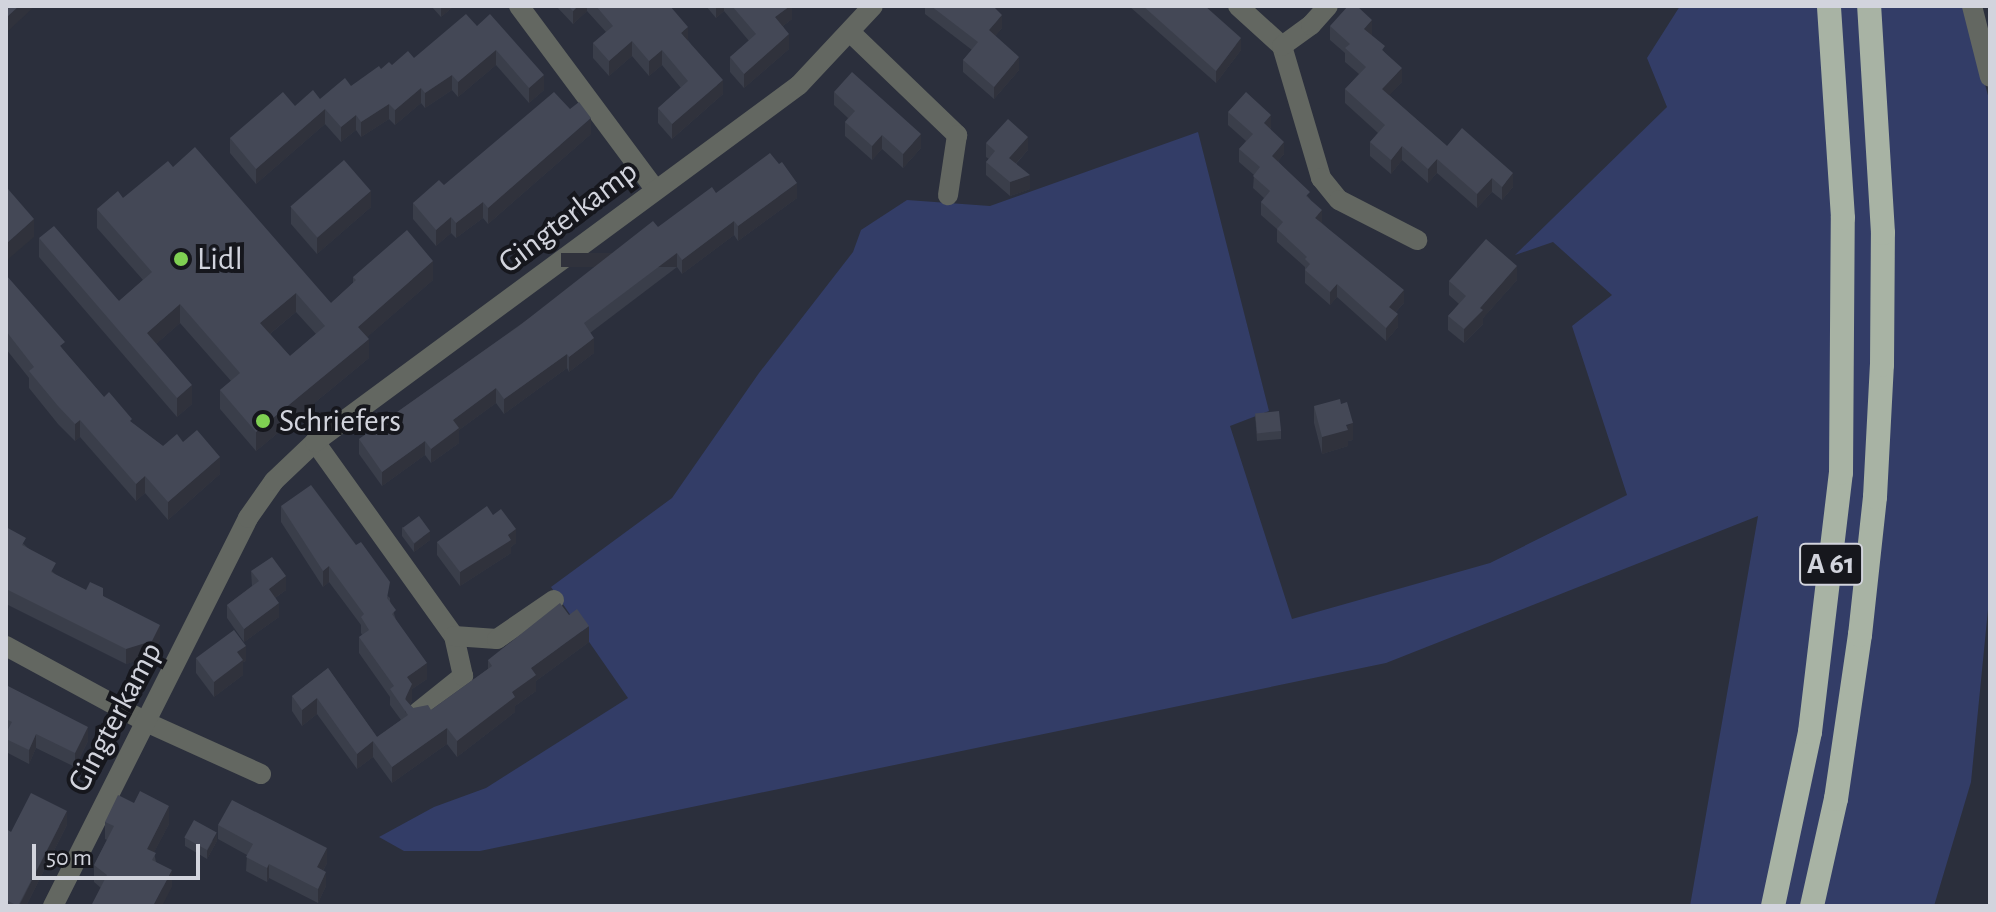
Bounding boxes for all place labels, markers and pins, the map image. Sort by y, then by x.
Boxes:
place label: Lidl [197,240,243,278]
marker: Lidl [172,250,190,268]
place label: Schriefers [279,402,401,440]
marker: Schriefers [254,412,272,430]

